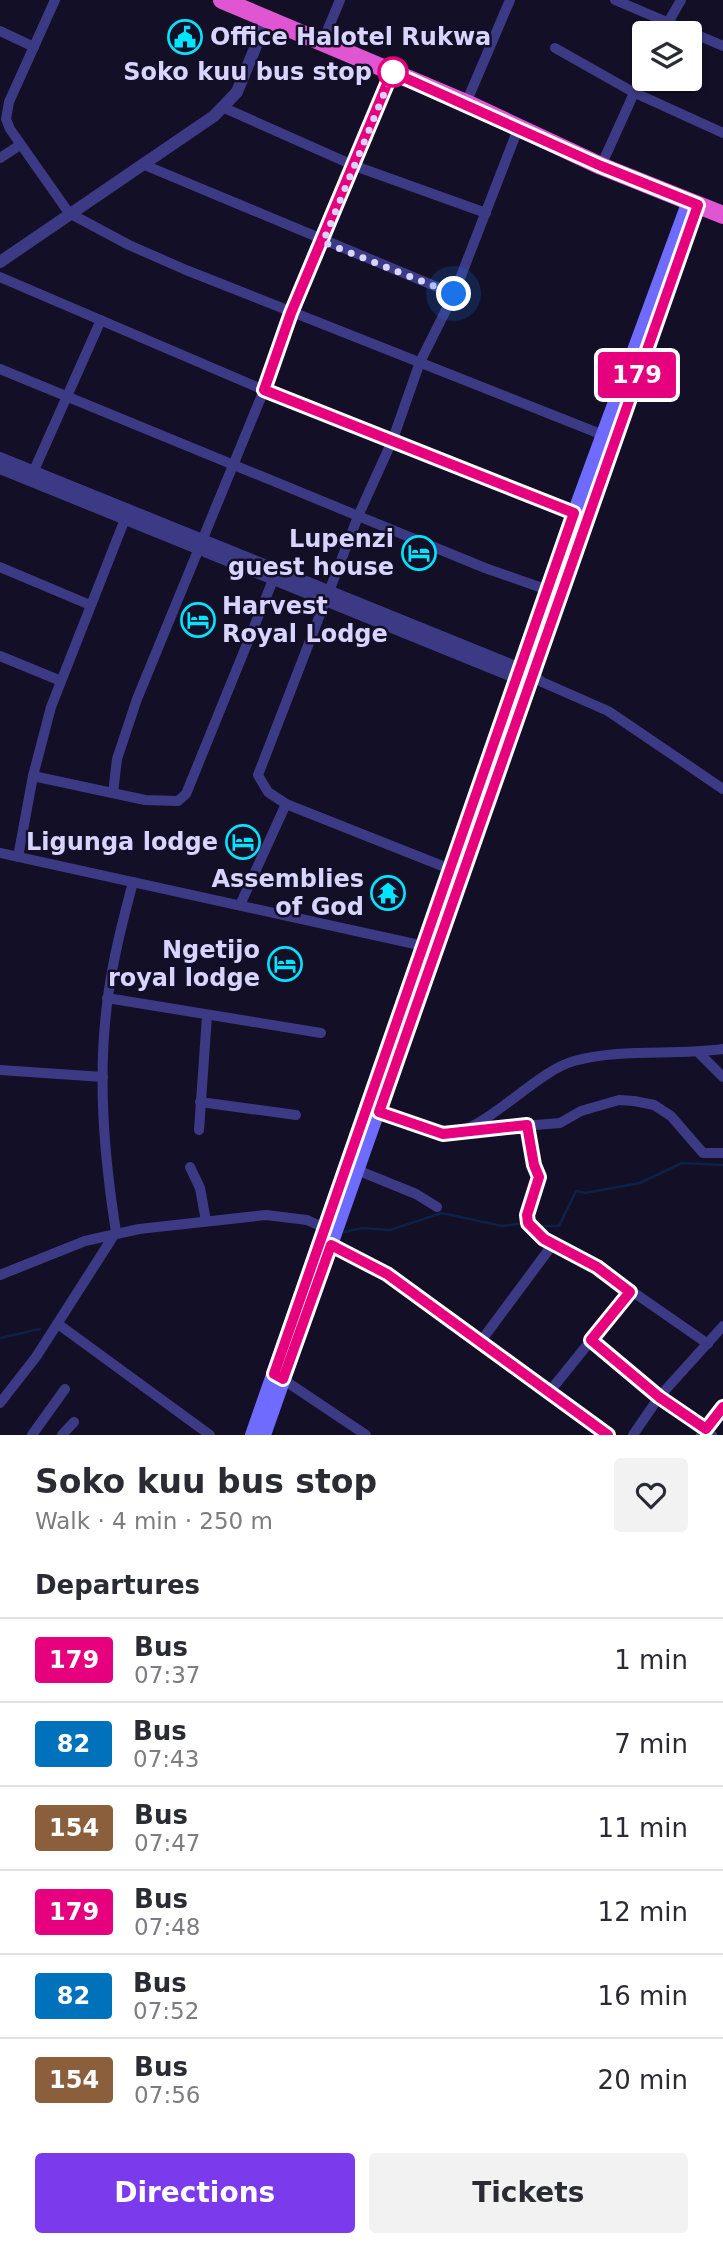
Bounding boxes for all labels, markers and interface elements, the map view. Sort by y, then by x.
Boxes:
public building icon: Office Halotel Rukwa [166,18,204,56]
map controls [632,21,702,91]
button: layers [632,21,702,91]
place label: Office Halotel Rukwa [210,23,491,51]
marker: Soko kuu bus stop [378,57,408,87]
place label: Soko kuu bus stop [123,58,372,86]
your location [436,276,471,311]
line badge: 179 [597,352,677,398]
text: 179 [612,361,662,389]
place label: Lupenzi guest house [228,525,394,581]
hotel icon: Lupenzi guest house [400,534,438,572]
place label: Harvest Royal Lodge [222,592,388,648]
hotel icon: Harvest Royal Lodge [179,601,217,639]
hotel icon: Ligunga lodge [224,823,262,861]
place label: Ligunga lodge [26,828,218,856]
place label: Assemblies of God [211,865,364,921]
temple icon: Assemblies of God [369,874,407,912]
place label: Ngetijo royal lodge [108,936,260,992]
hotel icon: Ngetijo royal lodge [266,945,304,983]
button: heart [614,1458,688,1532]
text: Soko kuu bus stop [35,1462,377,1501]
text: Walk · 4 min · 250 m [35,1508,273,1534]
text: Departures [35,1570,200,1600]
text: Bus [134,1632,188,1662]
text: 1 min [614,1645,688,1675]
text: 179 [49,1646,99,1674]
text: 07:37 [134,1662,200,1688]
text: Bus [133,1716,187,1746]
text: 7 min [614,1729,688,1759]
text: 82 [57,1730,90,1758]
text: 07:43 [133,1746,199,1772]
text: Bus [134,1800,188,1830]
text: 11 min [598,1813,688,1843]
text: 154 [49,1814,99,1842]
text: 07:47 [134,1830,200,1856]
text: Bus [134,1884,188,1914]
text: 12 min [598,1897,688,1927]
text: 179 [49,1898,99,1926]
text: 07:48 [134,1914,200,1940]
text: Bus [133,1968,187,1998]
text: 16 min [598,1981,688,2011]
text: 82 [57,1982,90,2010]
text: 07:52 [133,1998,199,2024]
text: Bus [134,2052,188,2082]
text: 20 min [598,2065,688,2095]
text: 154 [49,2066,99,2094]
text: 07:56 [134,2082,200,2108]
button: Directions [35,2153,355,2233]
button: Tickets [369,2153,688,2233]

